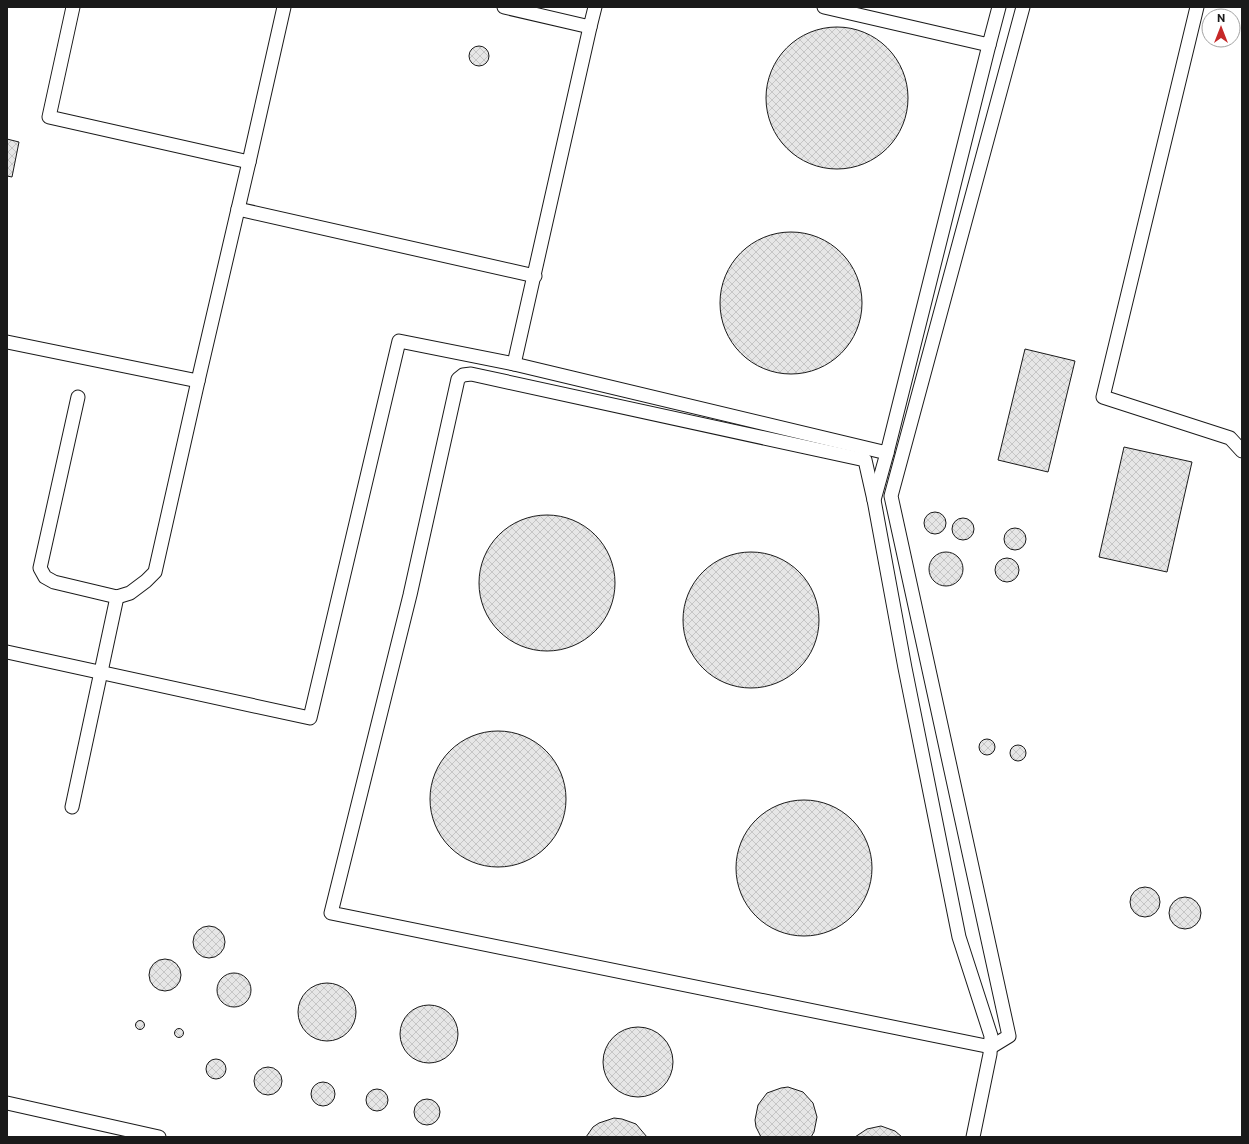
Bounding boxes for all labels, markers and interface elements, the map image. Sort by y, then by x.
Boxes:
north arrow [1201,8,1241,48]
text: N [1217,11,1225,24]

